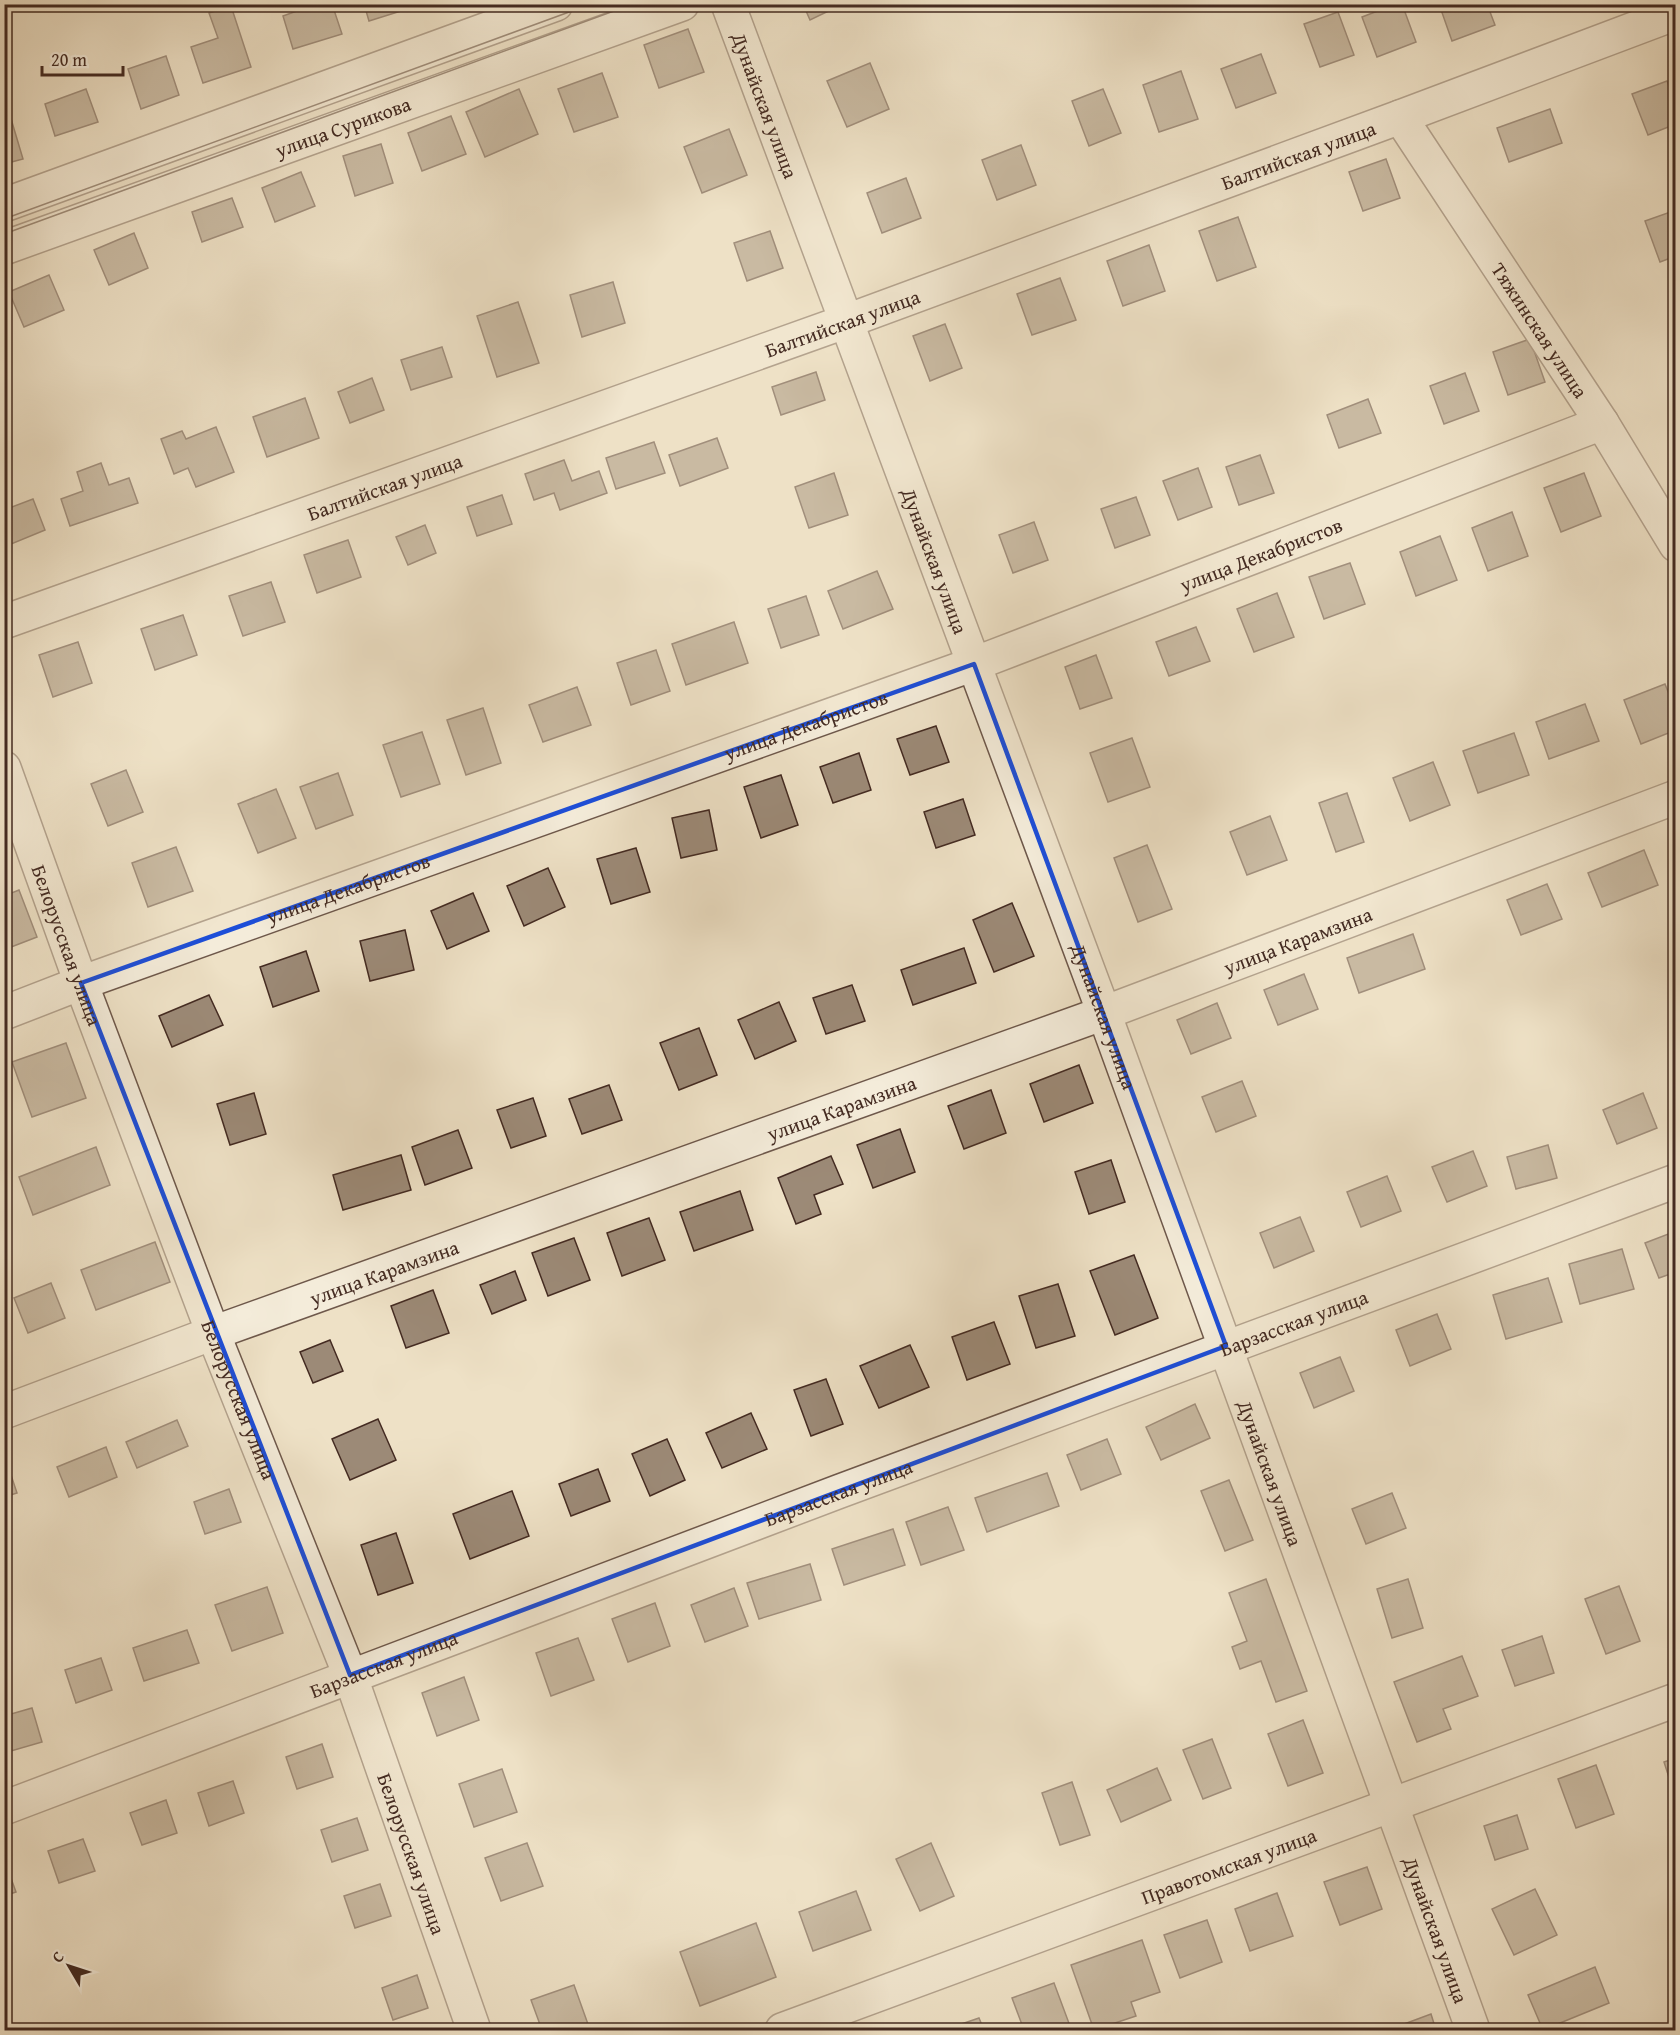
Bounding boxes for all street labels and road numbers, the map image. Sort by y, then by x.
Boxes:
street label: Дунайская улица [725,27,806,183]
street label: улица Сурикова [270,88,415,164]
street label: Балтийская улица [1217,113,1380,196]
street label: Тяжинская улица [1485,256,1596,404]
street label: Балтийская улица [761,281,924,364]
street label: Балтийская улица [303,445,466,527]
street label: Дунайская улица [895,483,976,638]
street label: улица Декабристов [1174,510,1346,599]
street label: улица Декабристов [719,682,891,767]
street label: улица Декабристов [261,845,434,931]
street label: Белорусская улица [25,860,110,1030]
street label: улица Карамзина [1218,899,1376,982]
street label: Дунайская улица [1064,938,1145,1094]
street label: улица Карамзина [762,1067,920,1148]
street label: улица Карамзина [304,1231,463,1312]
street label: Барзасская улица [1215,1281,1372,1363]
street label: Белорусская улица [195,1316,285,1484]
street label: Дунайская улица [1231,1395,1311,1550]
street label: Барзасская улица [760,1451,917,1533]
street label: Барзасская улица [305,1622,462,1705]
street label: Белорусская улица [371,1769,454,1939]
street label: Правотомская улица [1137,1819,1321,1911]
street label: Дунайская улица [1396,1852,1477,2007]

